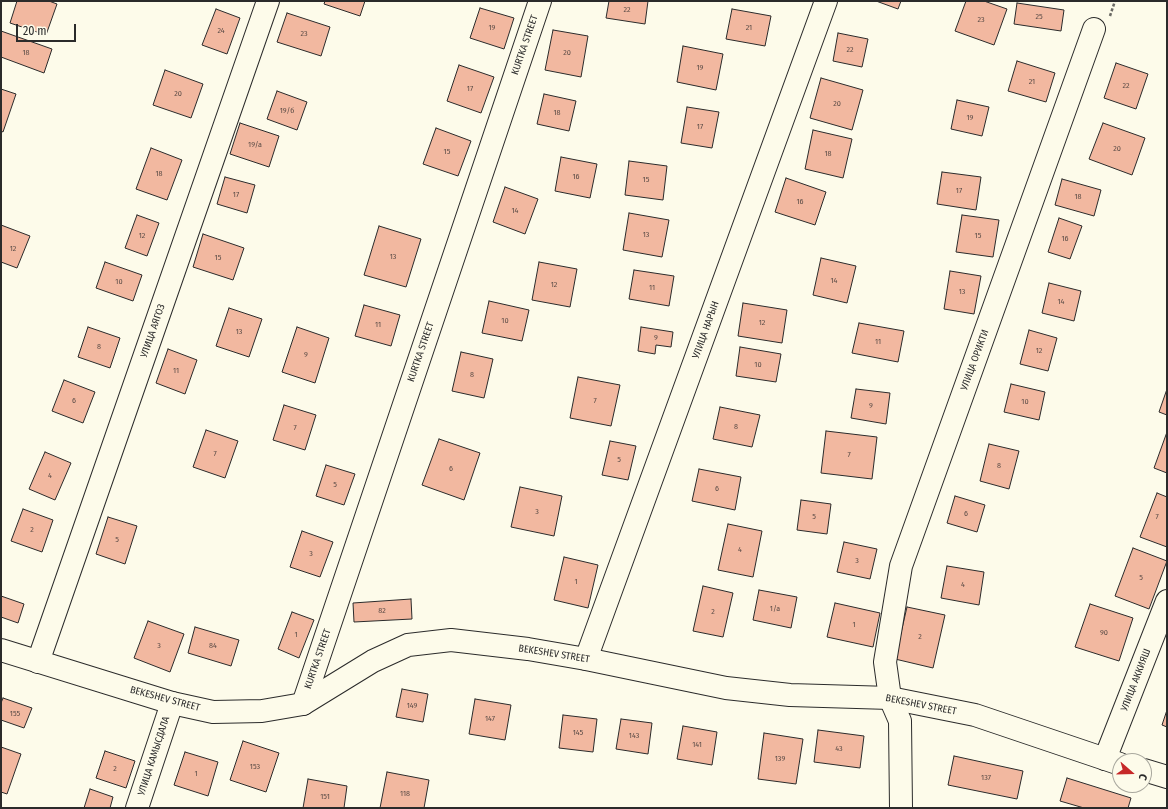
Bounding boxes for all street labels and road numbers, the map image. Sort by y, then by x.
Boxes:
street label: KURTKA STREET [509,13,541,77]
street label: УЛИЦА НАРЫН [690,300,722,360]
street label: УЛИЦА АЯГОЗ [138,303,168,359]
street label: KURTKA STREET [405,320,437,384]
street label: УЛИЦА ОРИКТИ [958,328,992,392]
street label: KURTKA STREET [302,627,334,691]
street label: BEKESHEV STREET [517,642,591,666]
street label: УЛИЦА АККИЯШ [1119,647,1153,713]
street label: BEKESHEV STREET [129,684,201,714]
street label: BEKESHEV STREET [885,692,957,718]
street label: УЛИЦА КАМЫСДАЛА [136,715,172,797]

